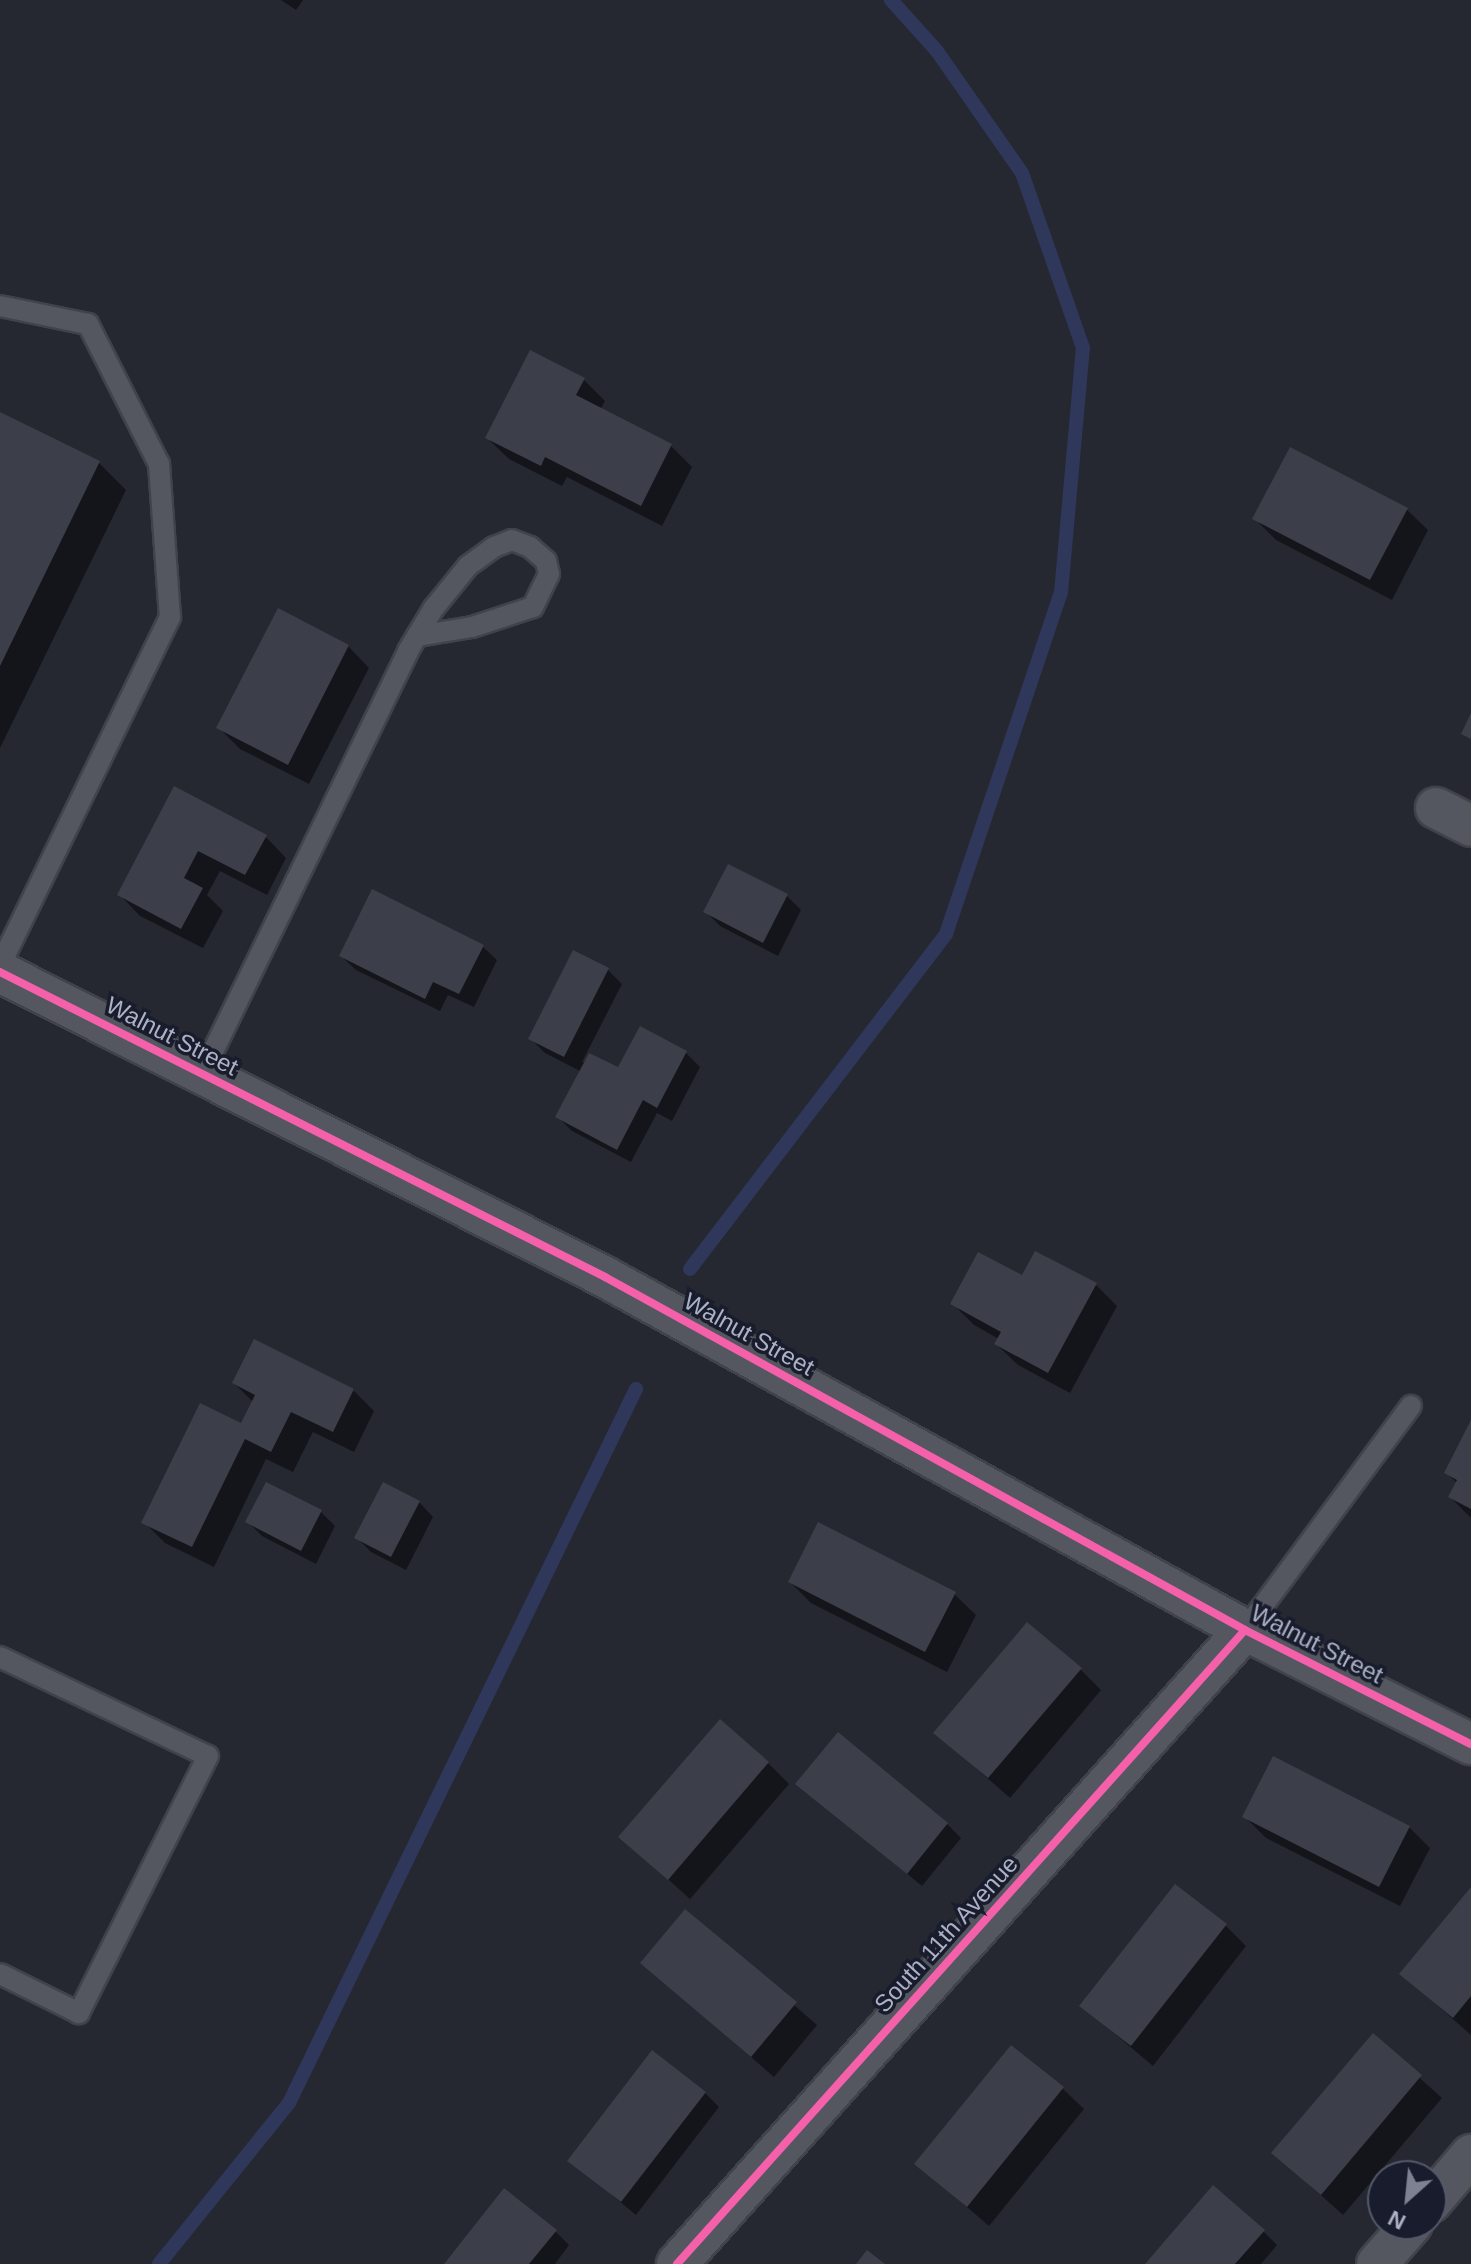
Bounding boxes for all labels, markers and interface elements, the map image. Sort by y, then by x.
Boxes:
street label: Walnut Street [101,990,243,1082]
street label: Walnut Street [679,1286,819,1382]
street label: Walnut Street [1246,1598,1388,1690]
street label: South 11th Avenue [868,1849,1024,2019]
north arrow [1367,2160,1447,2240]
text: N [1384,2205,1410,2235]

